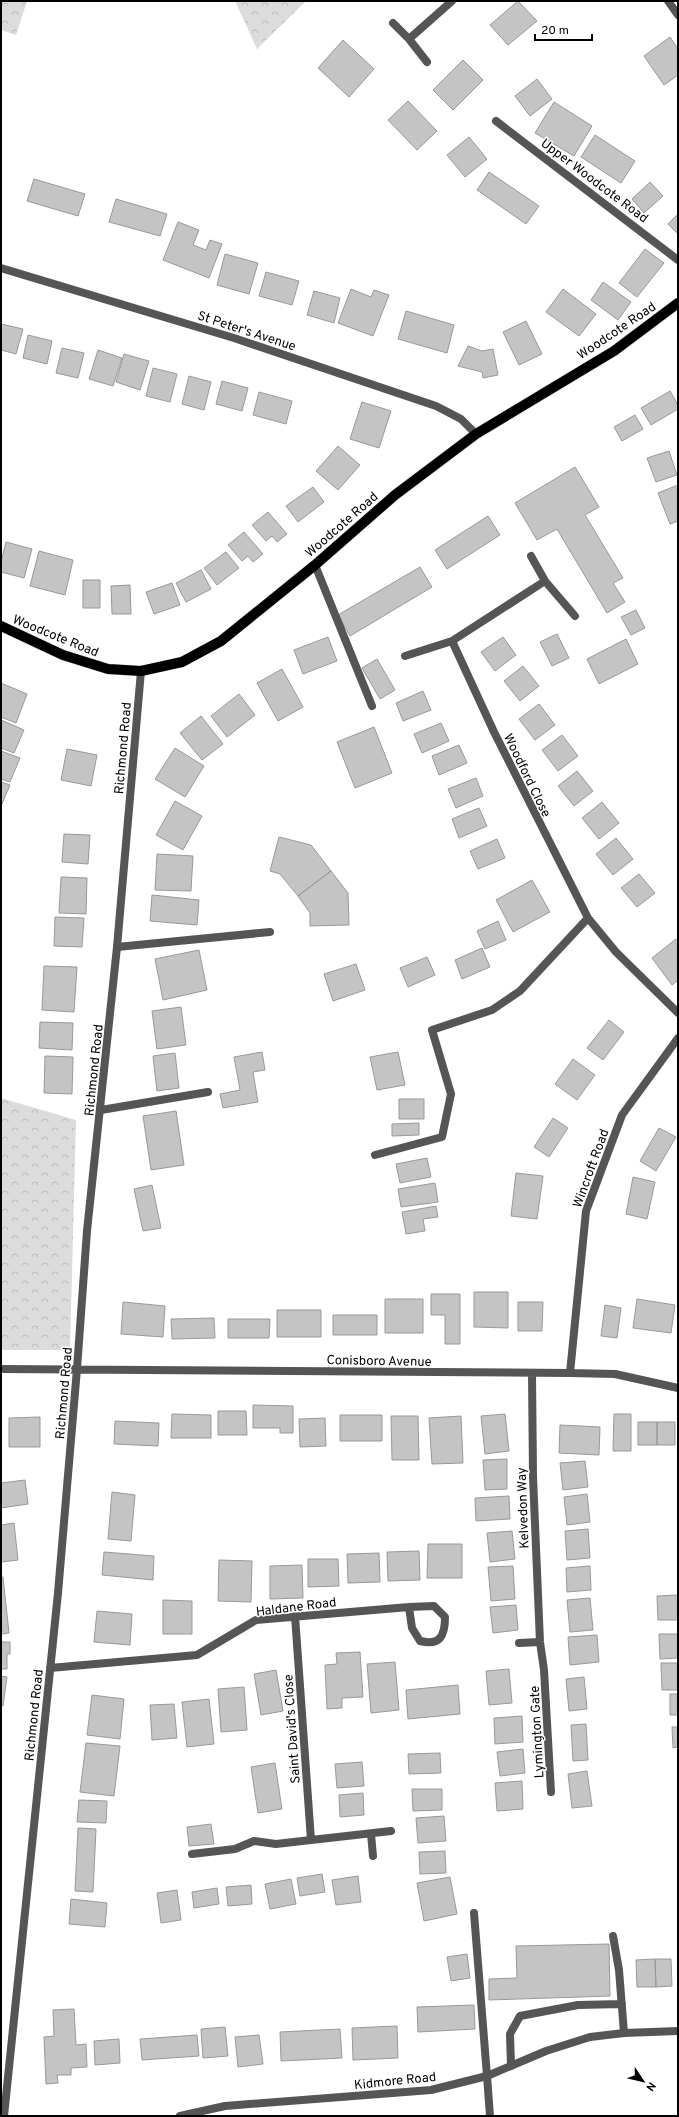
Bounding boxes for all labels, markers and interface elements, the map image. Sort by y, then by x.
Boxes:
scale bar [535,16,592,42]
text: 20 m [541,23,569,39]
street label: Upper Woodcote Road [537,136,651,227]
street label: Woodcote Road [575,299,660,364]
street label: St Peter's Avenue [195,308,298,355]
street label: Woodcote Road [303,489,382,562]
street label: Woodcote Road [10,612,101,661]
street label: Richmond Road [112,701,136,795]
street label: Woodford Close [499,731,553,820]
street label: Richmond Road [82,1023,108,1117]
street label: Wincroft Road [570,1127,614,1210]
street label: Richmond Road [53,1346,77,1440]
street label: Conisboro Avenue [326,1353,432,1371]
street label: Kelvedon Way [515,1467,533,1549]
street label: Haldane Road [255,1595,337,1621]
street label: Richmond Road [22,1668,48,1762]
street label: Saint David's Close [281,1674,305,1784]
street label: Lymington Gate [528,1685,548,1779]
north arrow [623,2061,663,2101]
street label: Kidmore Road [353,2070,437,2094]
text: N [642,2079,658,2093]

